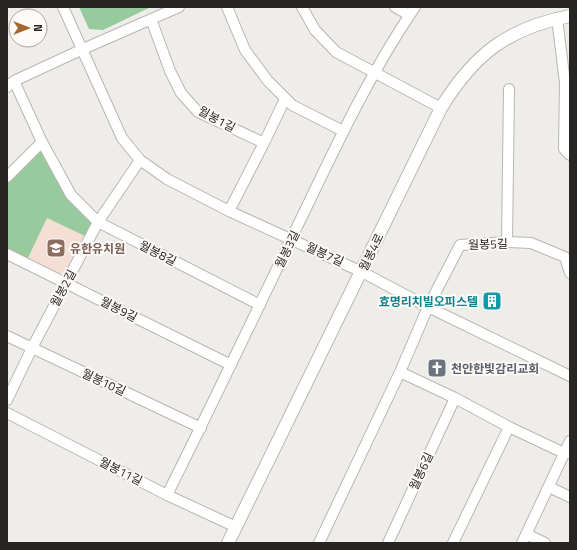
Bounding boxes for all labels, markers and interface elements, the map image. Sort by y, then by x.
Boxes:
north arrow [8,8,48,48]
text: N [30,24,46,32]
street label: 월봉1길 [195,101,239,137]
street label: 월봉3길 [270,227,304,271]
street label: 월봉4로 [354,230,388,274]
street label: 월봉5길 [468,234,508,254]
street label: 월봉8길 [136,235,180,271]
school or university icon: 유한유치원 [45,237,67,259]
street label: 월봉7길 [303,237,347,271]
place label: 유한유치원 [70,239,125,258]
street label: 월봉2길 [45,266,81,310]
building icon: 효명리치빌오피스텔 [481,290,503,312]
street label: 월봉9길 [97,291,141,327]
place label: 효명리치빌오피스텔 [379,292,478,311]
church icon: 천안한빛감리교회 [426,357,448,379]
place label: 천안한빛감리교회 [451,359,539,378]
street label: 월봉10길 [79,364,129,400]
street label: 월봉6길 [404,449,438,493]
street label: 월봉11길 [96,452,146,490]

